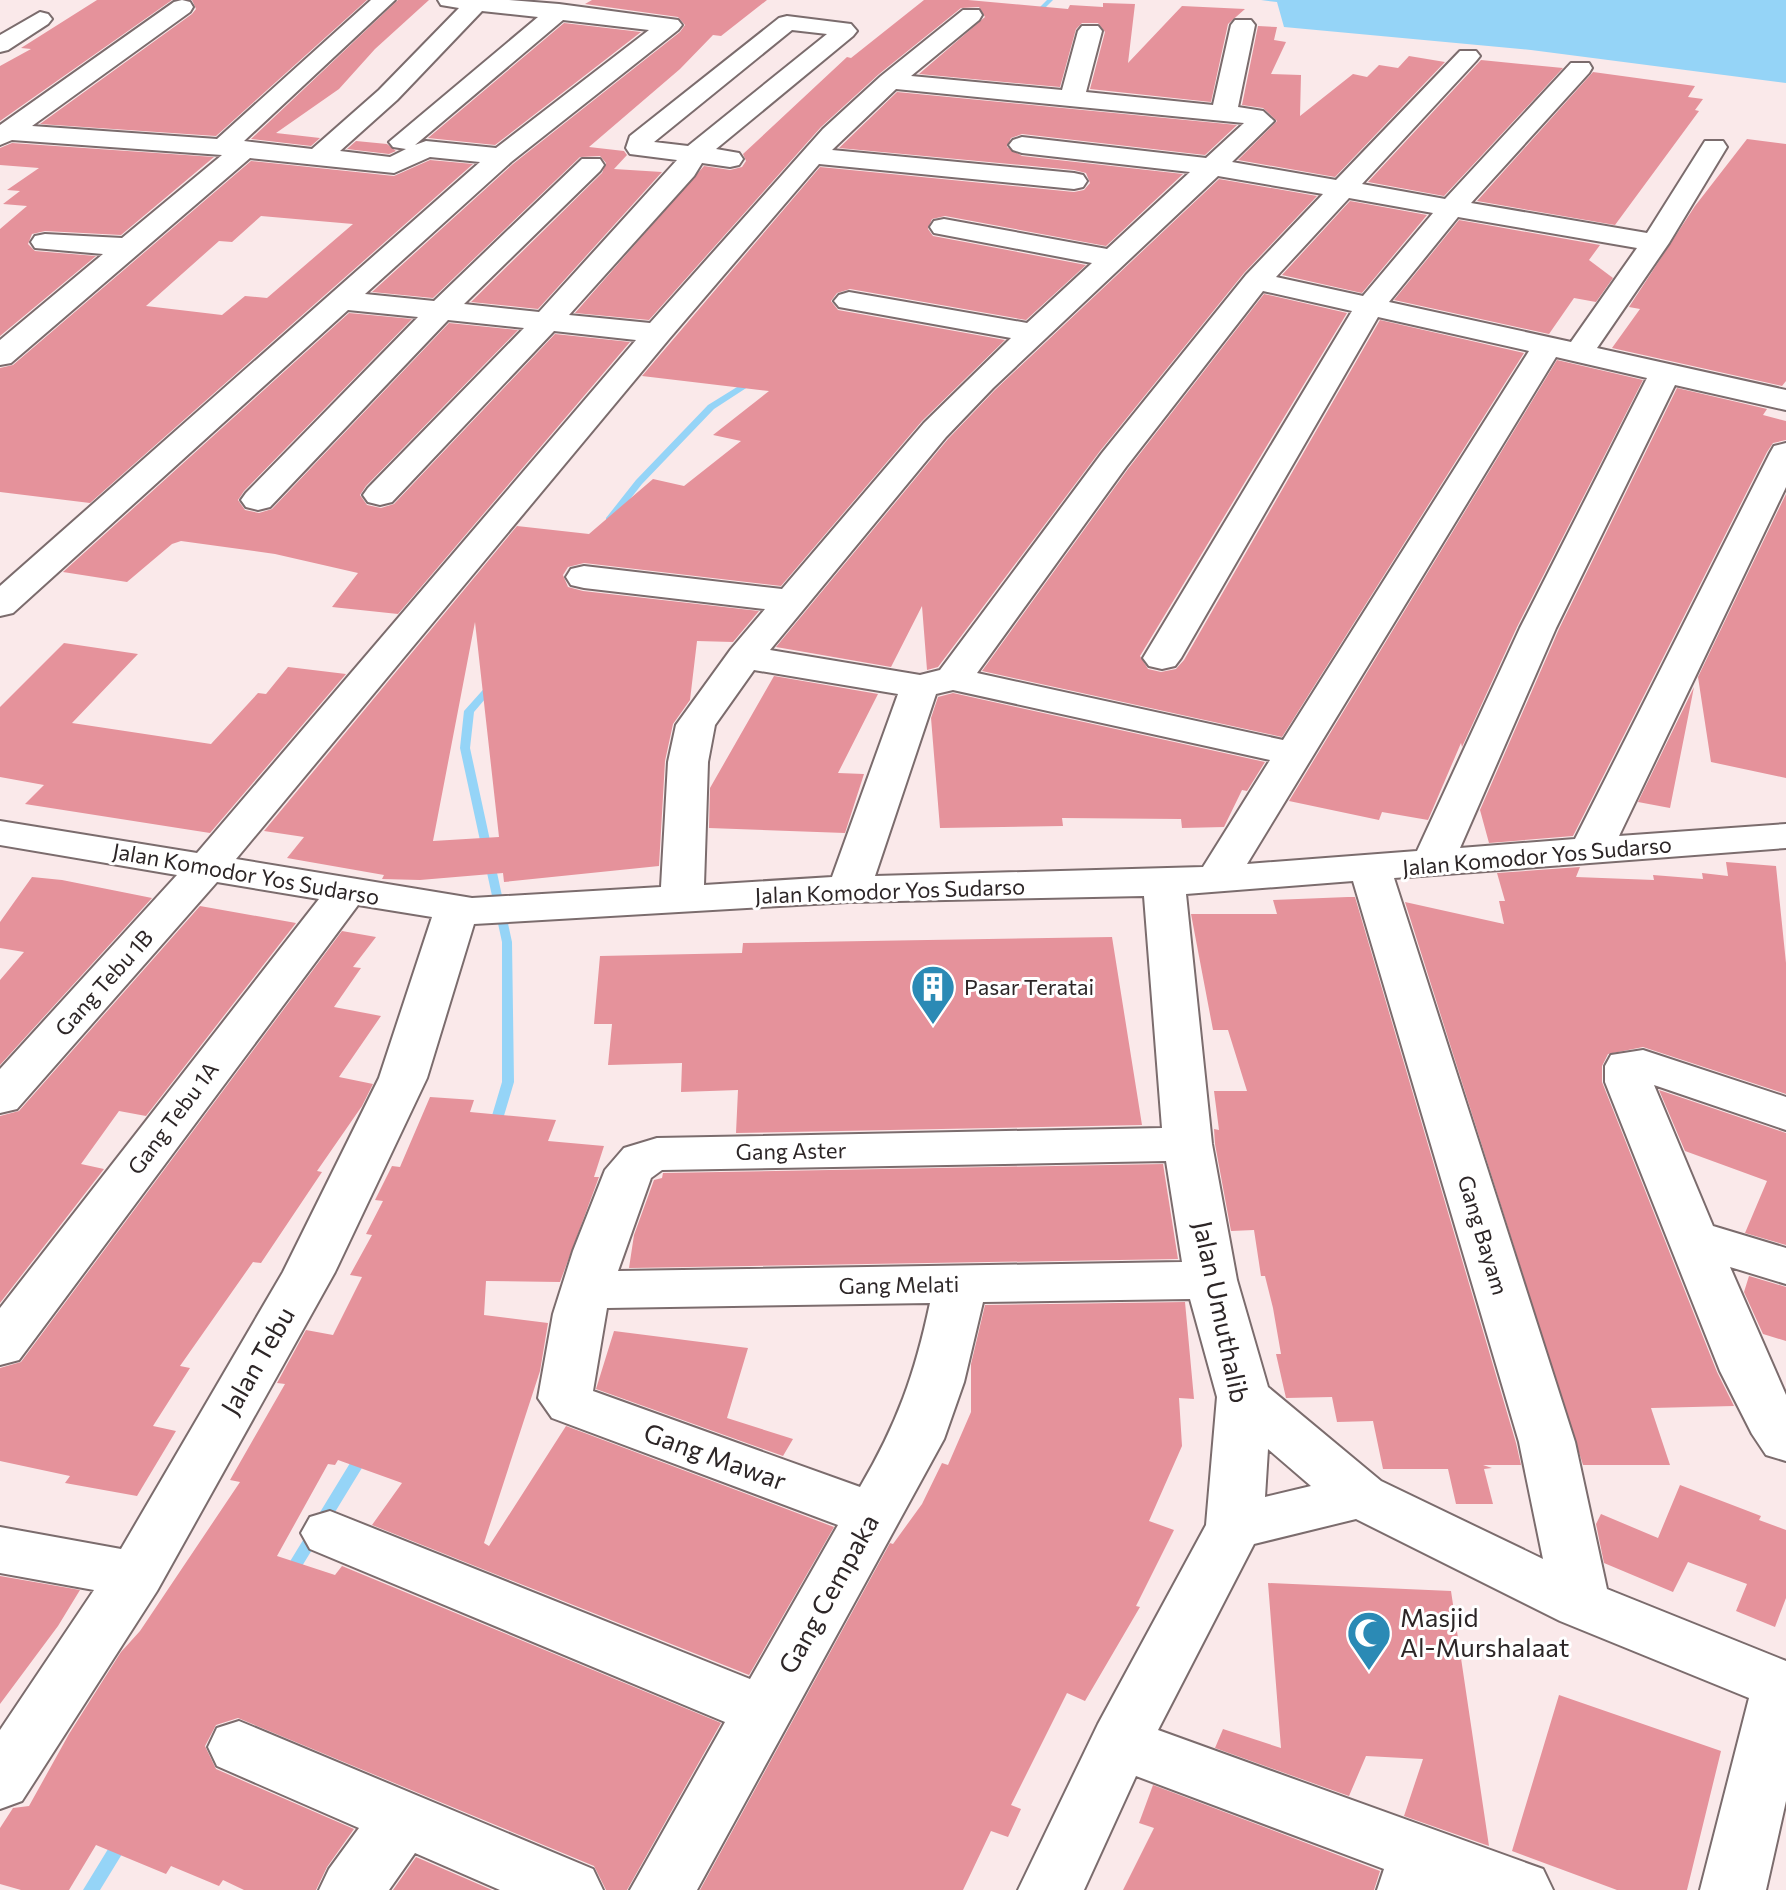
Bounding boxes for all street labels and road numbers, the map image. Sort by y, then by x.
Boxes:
street label: Jalan Komodor Yos Sudarso [1401,830,1673,881]
street label: Jalan Komodor Yos Sudarso [111,837,382,910]
street label: Jalan Komodor Yos Sudarso [754,872,1026,909]
street label: Gang Tebu 1B [49,924,158,1041]
street label: Gang Tebu 1A [121,1056,224,1180]
street label: Gang Aster [735,1136,847,1165]
street label: Gang Bayam [1452,1172,1514,1298]
street label: Jalan Umuthalib [1188,1218,1257,1406]
street label: Gang Melati [838,1270,960,1299]
street label: Jalan Tebu [213,1301,300,1420]
street label: Gang Mawar [640,1416,791,1496]
street label: Gang Cempaka [771,1508,884,1678]

